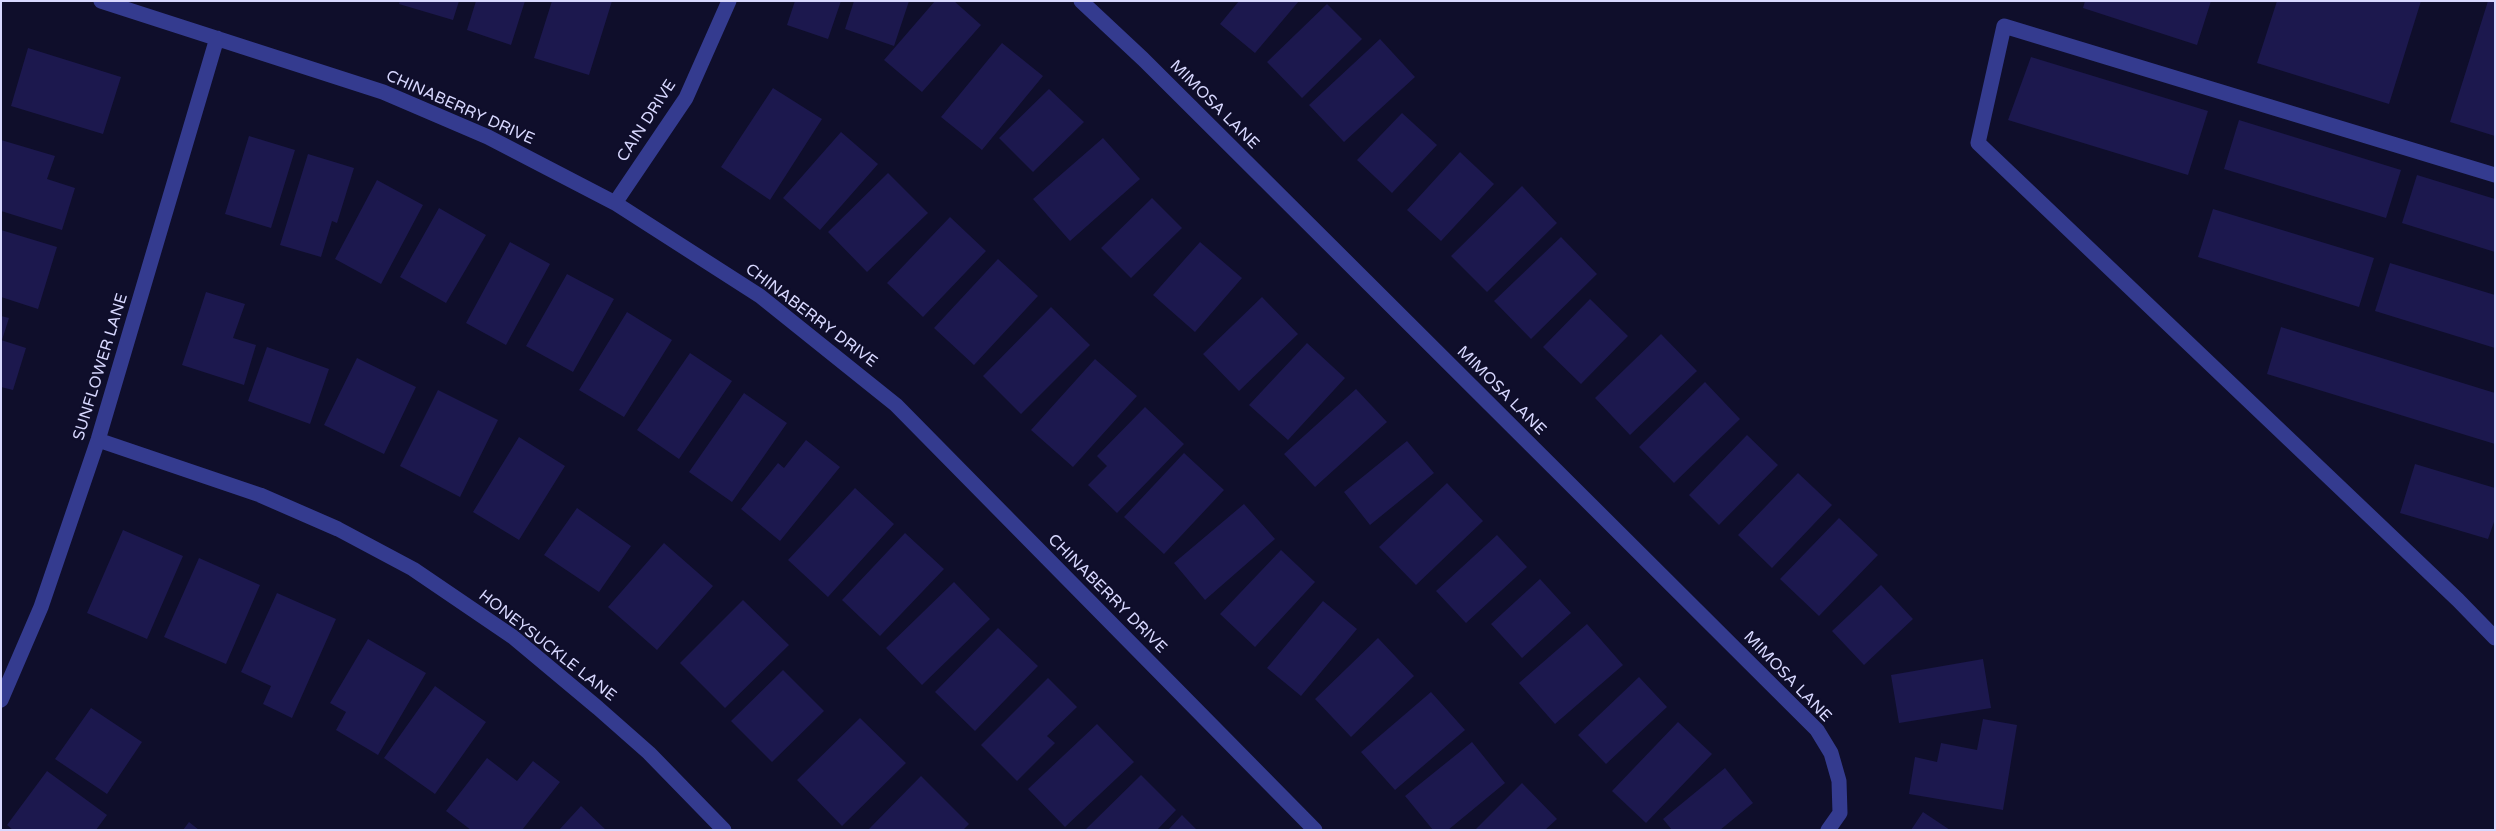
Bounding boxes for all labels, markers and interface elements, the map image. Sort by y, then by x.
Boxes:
street label: MIMOSA LANE [1165,56,1263,154]
street label: CHINABERRY DRIVE [383,67,537,149]
street label: CAIN DRIVE [613,76,681,166]
street label: CHINABERRY DRIVE [741,260,881,372]
street label: SUNFLOWER LANE [70,291,132,443]
street label: MIMOSA LANE [1452,342,1550,440]
street label: CHINABERRY DRIVE [1044,531,1170,657]
street label: HONEYSUCKLE LANE [474,586,620,706]
street label: MIMOSA LANE [1739,628,1835,726]

